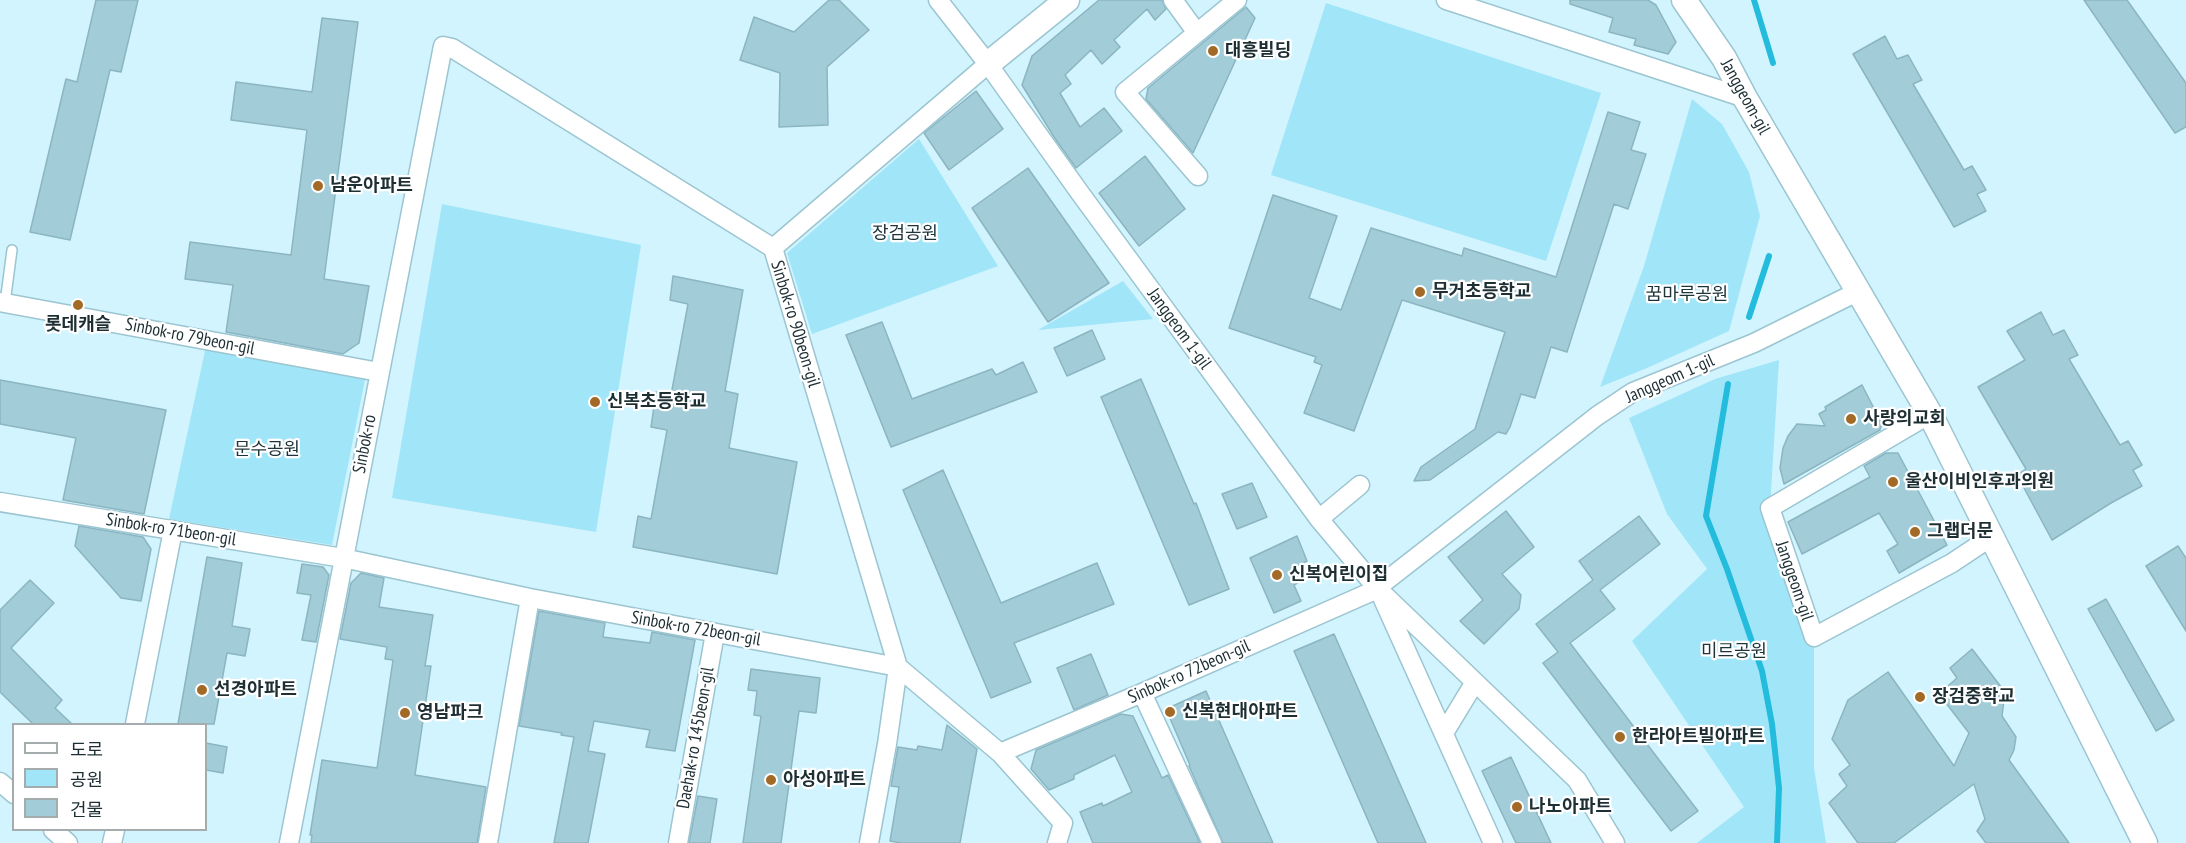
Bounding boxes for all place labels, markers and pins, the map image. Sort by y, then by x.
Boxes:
place label: 대흥빌딩 [1225,40,1291,62]
marker: 대흥빌딩 [1206,44,1220,58]
place label: 남운아파트 [330,175,413,197]
marker: 남운아파트 [311,179,325,193]
place label: 무거초등학교 [1432,281,1531,303]
marker: 무거초등학교 [1413,285,1427,299]
marker: 롯데캐슬 [71,298,85,312]
place label: 롯데캐슬 [45,314,111,336]
place label: 신복초등학교 [607,391,706,413]
marker: 신복초등학교 [588,395,602,409]
place label: 사랑의교회 [1863,408,1946,430]
marker: 사랑의교회 [1844,412,1858,426]
place label: 울산이비인후과의원 [1905,471,2054,493]
marker: 울산이비인후과의원 [1886,475,1900,489]
place label: 그랩더문 [1927,521,1993,543]
marker: 그랩더문 [1908,525,1922,539]
place label: 신복어린이집 [1289,564,1388,586]
marker: 신복어린이집 [1270,568,1284,582]
place label: 선경아파트 [214,679,297,701]
marker: 선경아파트 [195,683,209,697]
place label: 장검중학교 [1932,686,2015,708]
marker: 장검중학교 [1913,690,1927,704]
place label: 신복현대아파트 [1182,701,1298,723]
place label: 영남파크 [417,702,483,724]
marker: 신복현대아파트 [1163,705,1177,719]
marker: 영남파크 [398,706,412,720]
place label: 한라아트빌아파트 [1632,726,1764,748]
marker: 한라아트빌아파트 [1613,730,1627,744]
place label: 아성아파트 [783,769,866,791]
marker: 아성아파트 [764,773,778,787]
place label: 나노아파트 [1529,796,1612,818]
marker: 나노아파트 [1510,800,1524,814]

